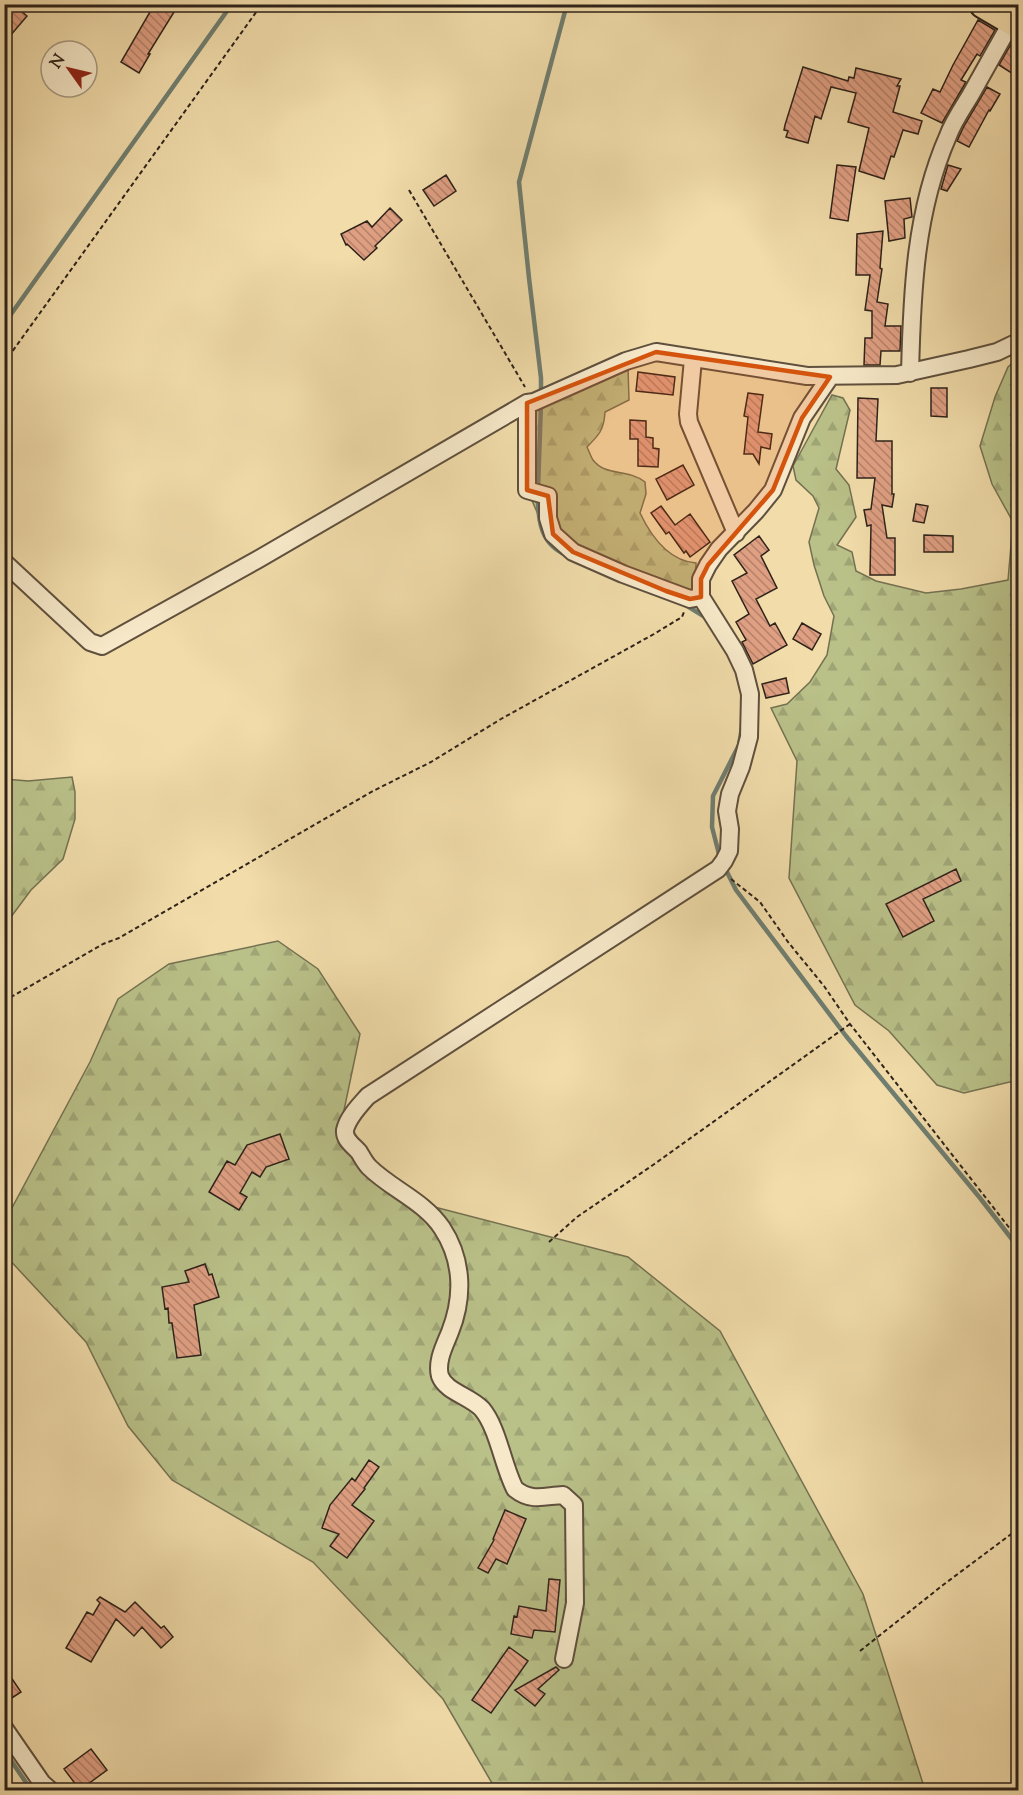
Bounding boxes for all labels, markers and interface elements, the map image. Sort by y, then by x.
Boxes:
north arrow [39,39,99,99]
text: N [46,50,72,74]

